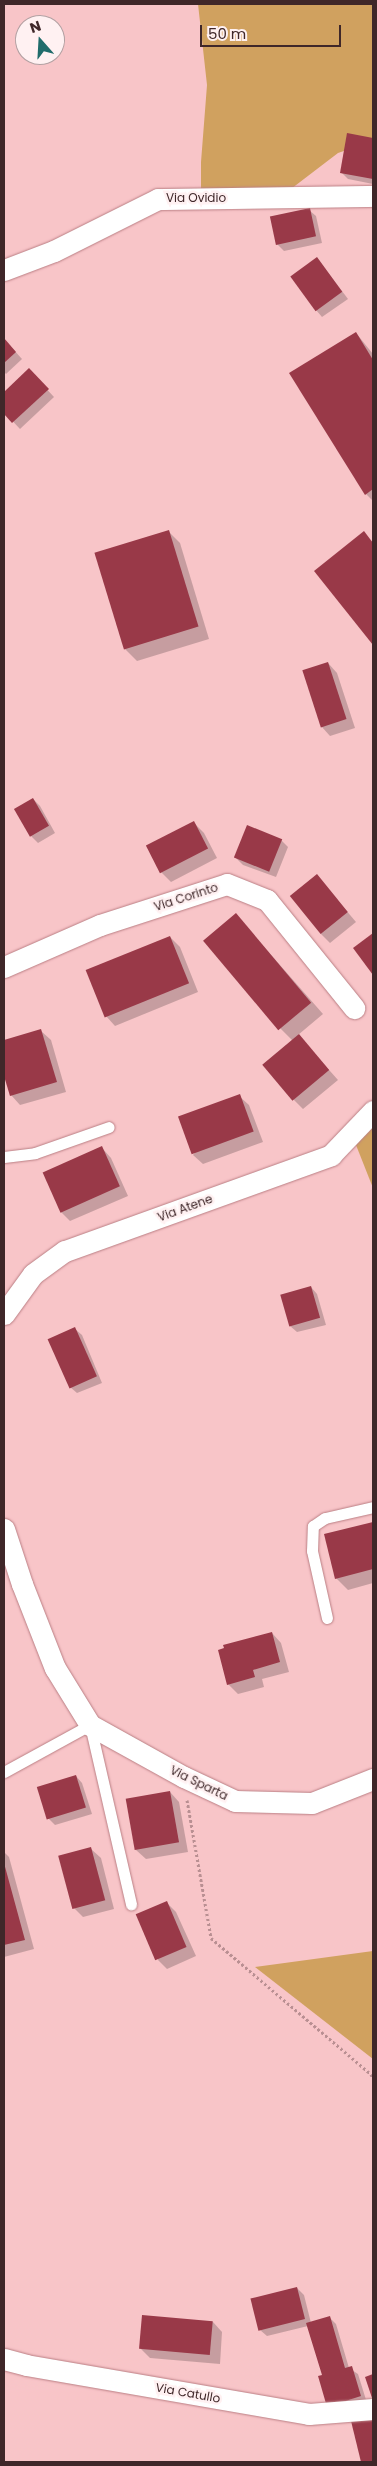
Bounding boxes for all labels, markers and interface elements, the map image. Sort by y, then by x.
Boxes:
north arrow [15,15,65,65]
scale bar [202,15,343,47]
text: N [27,16,44,38]
text: 50 m [208,23,246,44]
street label: Via Ovidio [166,191,226,205]
street label: Via Corinto [152,880,220,914]
street label: Via Atene [156,1191,214,1225]
street label: Via Sparta [168,1763,230,1803]
street label: Via Catullo [155,2380,221,2406]

